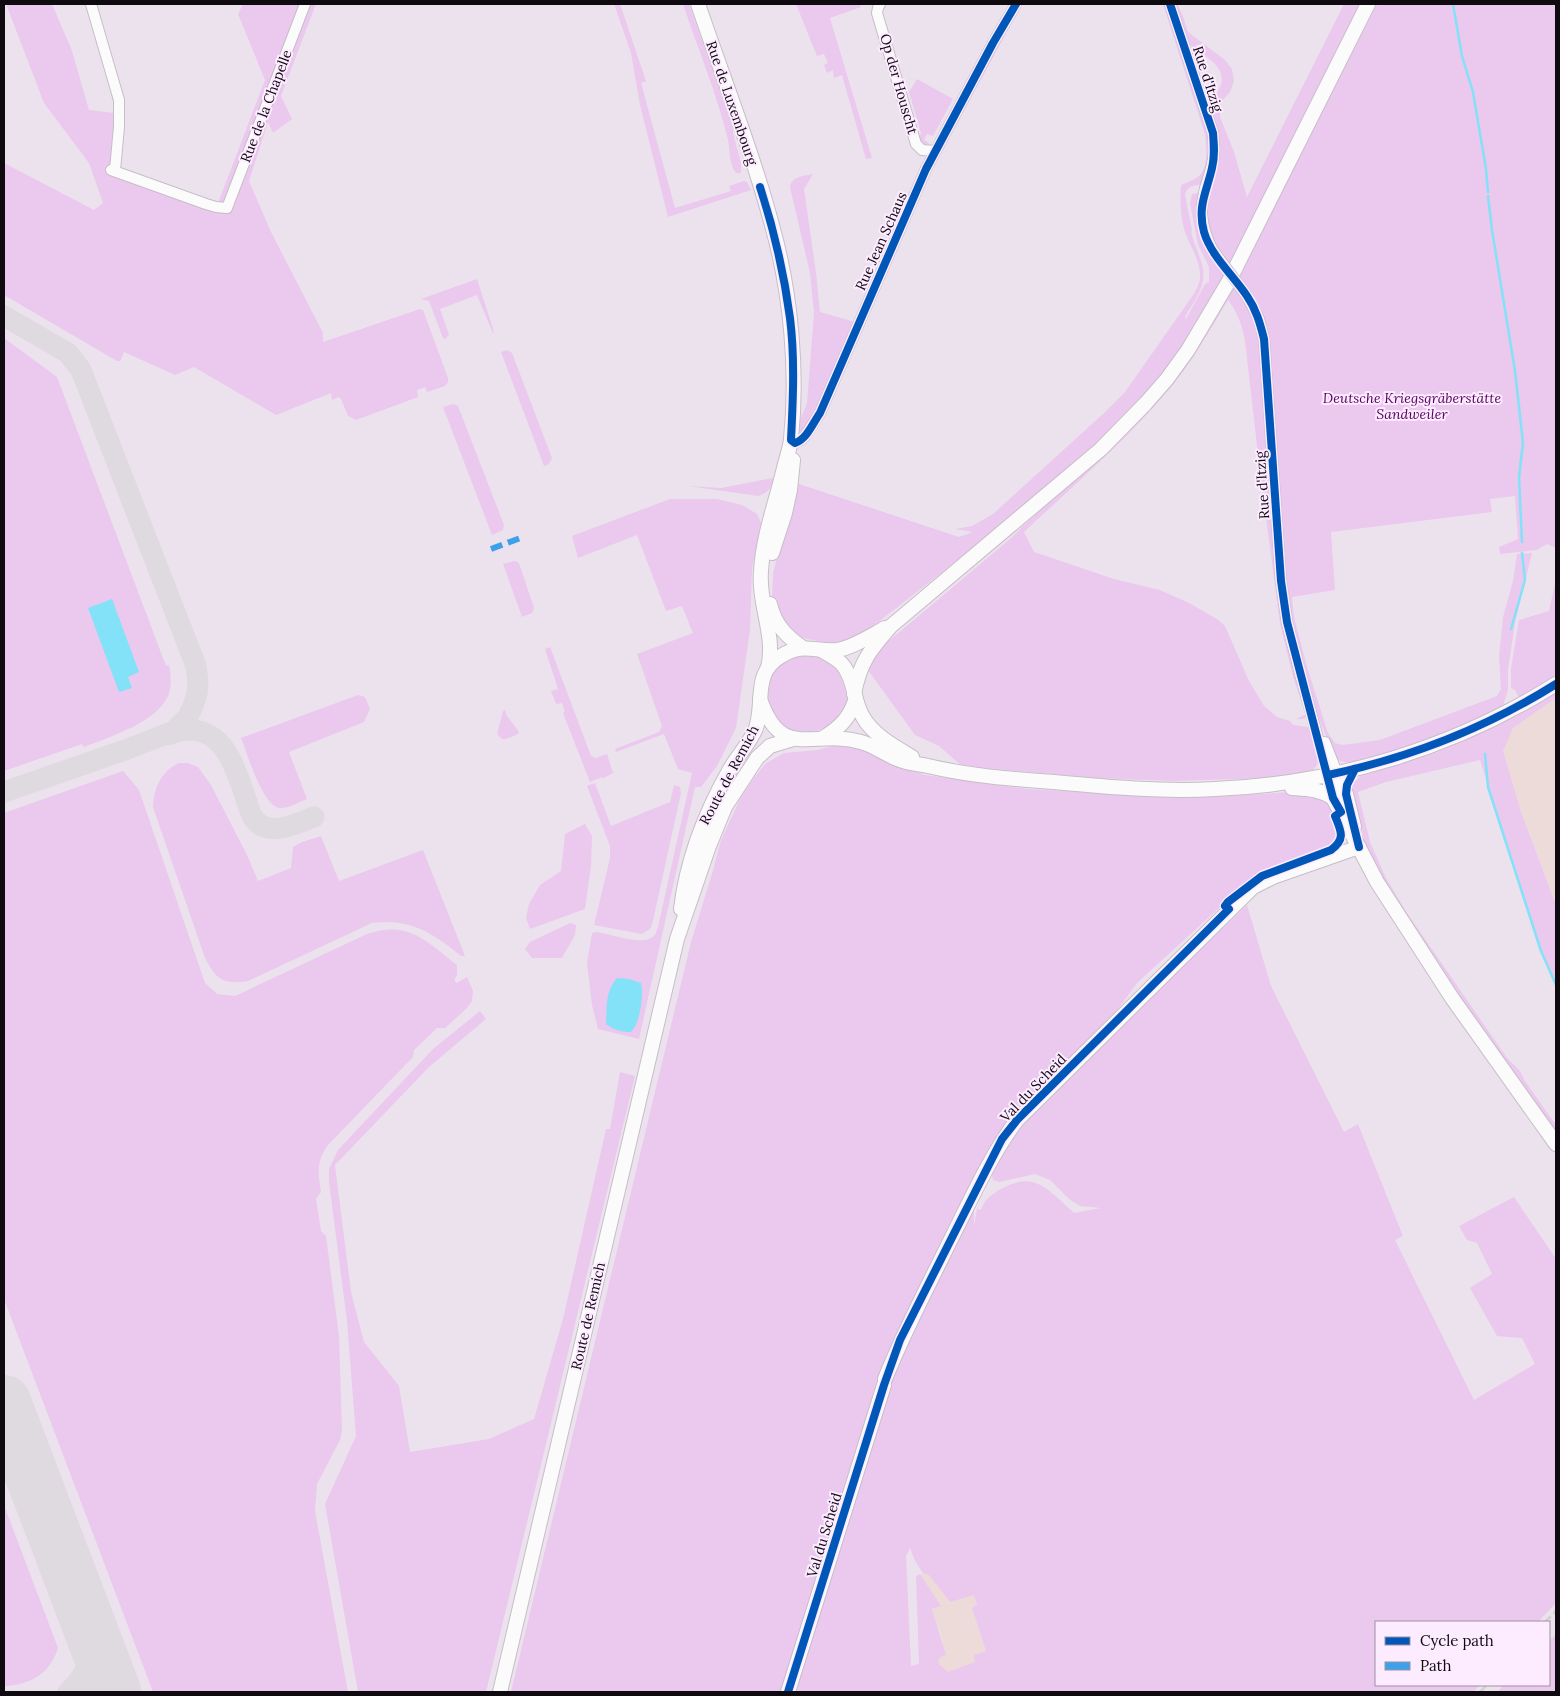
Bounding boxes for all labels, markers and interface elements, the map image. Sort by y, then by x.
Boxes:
street label: Op der Houscht [876,32,922,137]
street label: Rue de Luxembourg [702,38,762,168]
street label: Rue d'Itzig [1189,44,1227,115]
street label: Rue de la Chapelle [236,47,296,165]
street label: Rue Jean Schaus [851,189,911,293]
park label: Deutsche Kriegsgräberstätte Sandweiler [1323,389,1501,423]
street label: Rue d'Itzig [1251,450,1273,520]
street label: Route de Remich [695,722,763,828]
street label: Val du Scheid [995,1050,1070,1126]
street label: Route de Remich [567,1260,609,1372]
street label: Val du Scheid [802,1490,845,1580]
legend [1375,1621,1550,1686]
text: Cycle path [1420,1631,1494,1650]
text: Path [1420,1656,1451,1675]

